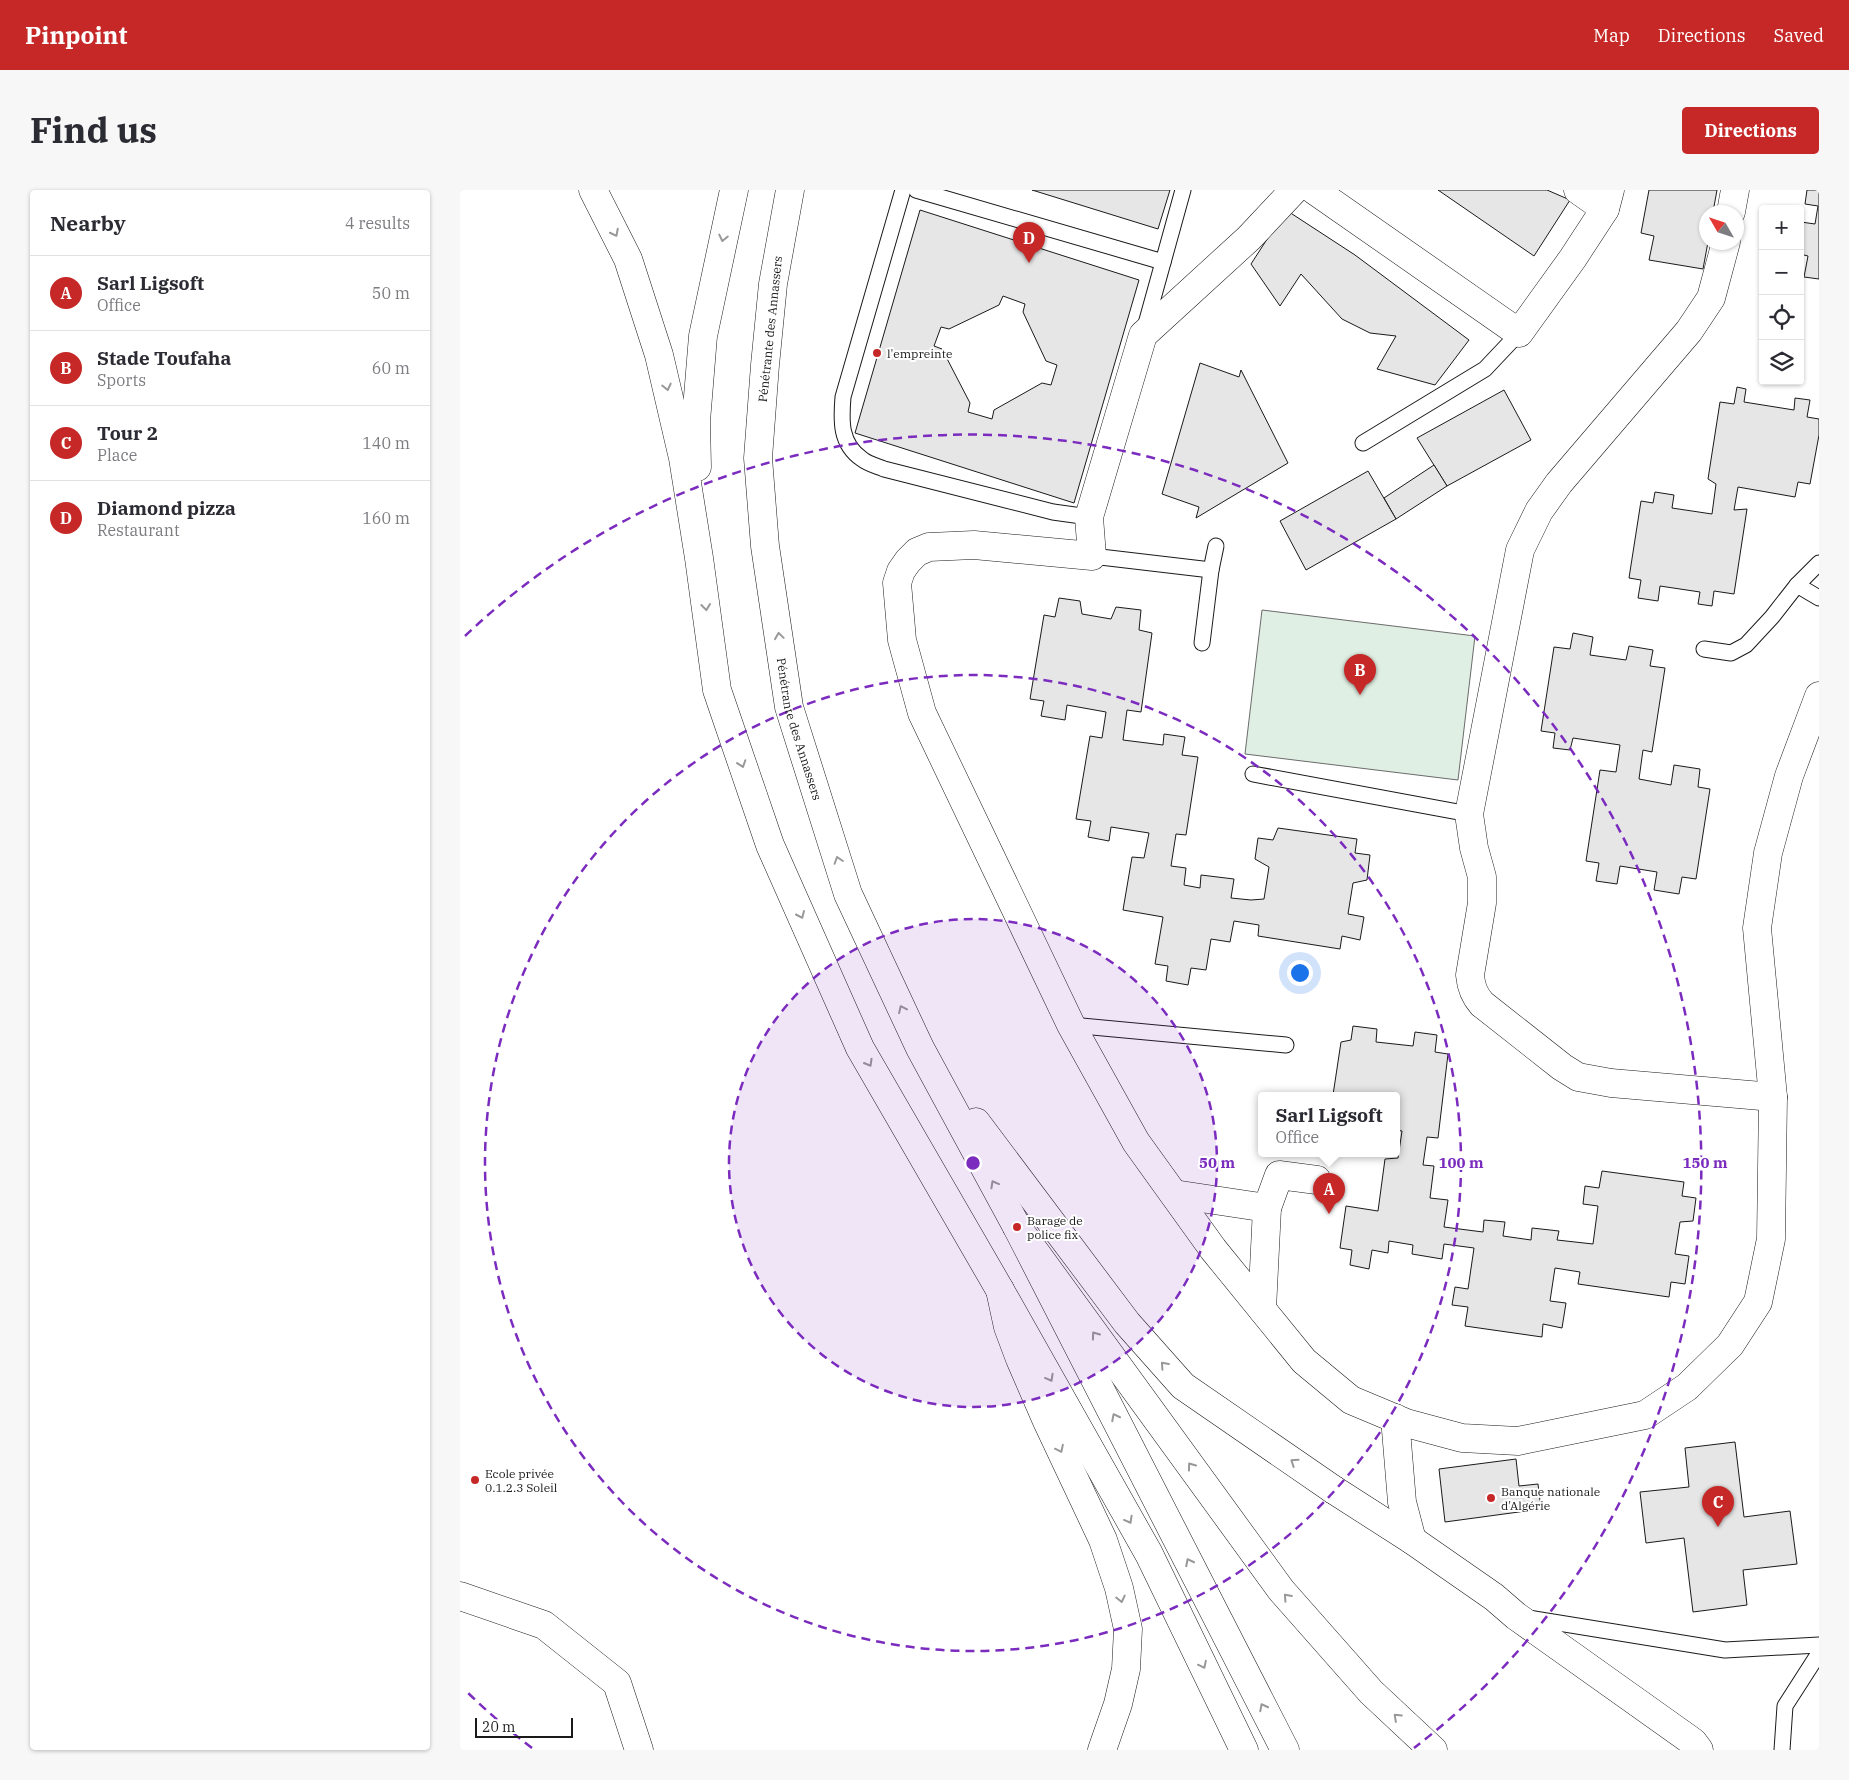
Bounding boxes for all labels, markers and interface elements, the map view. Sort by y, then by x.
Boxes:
text: Pinpoint [25,19,127,51]
text: Map [1593,24,1630,47]
text: Directions [1658,24,1746,47]
text: Saved [1774,24,1824,47]
text: Find us [30,107,157,153]
button: Directions [1682,107,1819,154]
north arrow [1699,205,1744,250]
map controls [1759,205,1804,385]
button: + [1759,205,1804,250]
text: Nearby [50,209,126,237]
text: 4 results [345,213,410,233]
pin: D [1013,222,1045,263]
one-way arrow [609,228,619,237]
one-way arrow [718,233,729,242]
button: − [1759,250,1804,295]
street label: Pénétrante des Annassers [755,255,785,403]
text: Sarl Ligsoft [97,271,204,295]
text: A [60,283,72,303]
text: 50 m [372,283,410,303]
text: Office [97,295,141,315]
button: locate [1759,295,1804,340]
button: layers [1759,340,1804,385]
text: Stade Toufaha [97,346,231,370]
place label: l'empreinte [887,346,952,361]
marker: l'empreinte [871,347,883,359]
text: B [60,358,72,378]
text: 60 m [372,358,410,378]
text: Sports [97,370,146,390]
one-way arrow [661,382,672,391]
text: Tour 2 [97,421,158,445]
text: C [61,433,71,453]
text: 140 m [362,433,410,453]
text: Place [97,445,137,465]
text: Diamond pizza [97,496,236,520]
text: D [60,508,72,528]
text: 160 m [362,508,410,528]
text: Restaurant [97,520,180,540]
one-way arrow [700,603,711,611]
one-way arrow [774,632,784,640]
pin: B [1344,654,1376,695]
street label: Pénétrante des Annassers [774,657,825,802]
one-way arrow [736,759,746,768]
one-way arrow [833,857,843,865]
one-way arrow [795,910,806,919]
your location [1287,960,1313,986]
one-way arrow [898,1005,908,1014]
one-way arrow [863,1057,873,1066]
popup [1258,1092,1400,1157]
text: Sarl Ligsoft [1275,1103,1383,1127]
text: Office [1275,1127,1319,1147]
text: 50 m [1199,1153,1235,1172]
text: 100 m [1438,1153,1484,1172]
text: 150 m [1682,1153,1728,1172]
centre of rings [964,1154,982,1172]
pin: A [1313,1173,1345,1214]
one-way arrow [990,1180,1000,1189]
place label: Barage de police fix [1027,1213,1083,1242]
marker: Barage de police fix [1011,1221,1023,1233]
one-way arrow [1092,1331,1101,1341]
one-way arrow [1161,1361,1170,1370]
one-way arrow [1044,1372,1054,1381]
one-way arrow [1111,1414,1121,1423]
one-way arrow [1054,1444,1065,1453]
one-way arrow [1290,1459,1299,1469]
one-way arrow [1188,1462,1197,1472]
place label: Ecole privée 0.1.2.3 Soleil [485,1466,558,1495]
marker: Ecole privée 0.1.2.3 Soleil [469,1474,481,1486]
place label: Banque nationale d'Algérie [1501,1484,1600,1513]
pin: C [1702,1486,1734,1527]
marker: Banque nationale d'Algérie [1485,1492,1497,1504]
one-way arrow [1123,1514,1133,1523]
one-way arrow [1185,1558,1195,1567]
one-way arrow [1284,1594,1293,1603]
one-way arrow [1116,1595,1126,1604]
one-way arrow [1196,1659,1206,1668]
one-way arrow [1259,1703,1269,1712]
one-way arrow [1394,1714,1403,1723]
scale bar [475,1715,572,1738]
text: 20 m [482,1718,515,1736]

